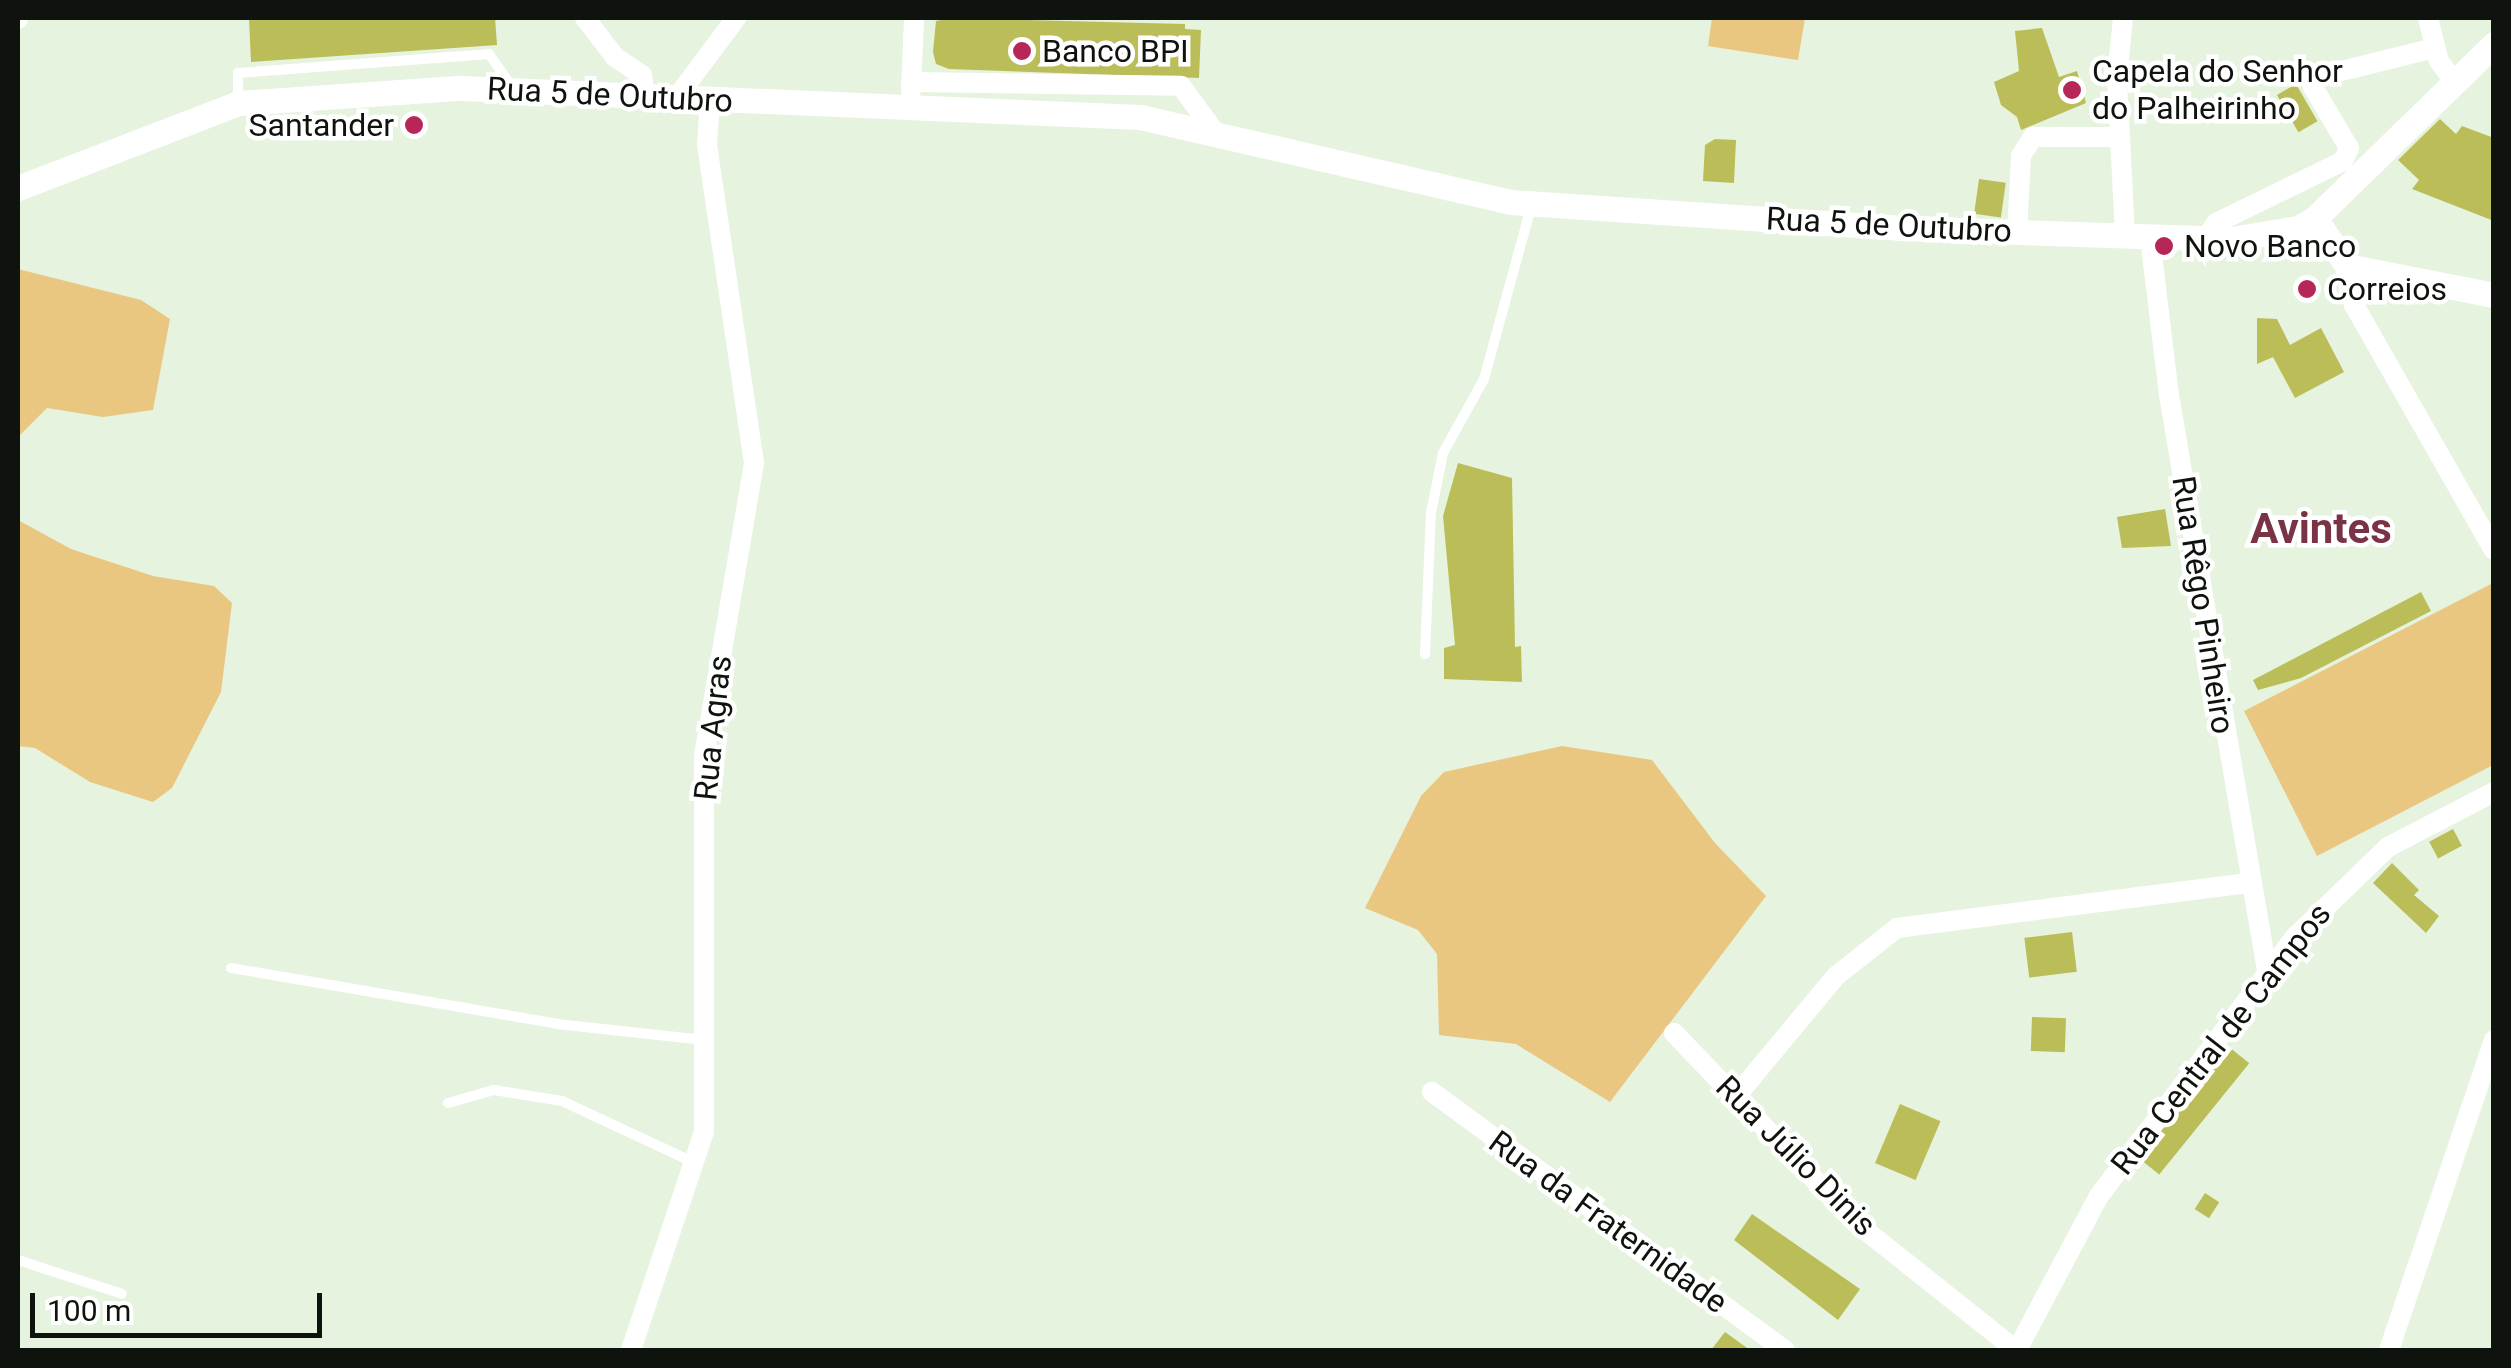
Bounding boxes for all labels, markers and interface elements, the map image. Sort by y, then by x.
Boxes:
place label: Banco BPI [1042,32,1189,70]
marker: Banco BPI [1011,40,1033,62]
place label: Capela do Senhor do Palheirinho [2092,53,2343,128]
street label: Rua 5 de Outubro [486,69,734,121]
marker: Capela do Senhor do Palheirinho [2061,79,2083,101]
place label: Santander [249,106,394,144]
marker: Santander [403,114,425,136]
street label: Rua 5 de Outubro [1765,199,2013,251]
place label: Novo Banco [2184,227,2356,265]
marker: Novo Banco [2153,235,2175,257]
place label: Correios [2327,270,2447,308]
marker: Correios [2296,278,2318,300]
street label: Rua Rêgo Pinheiro [2164,473,2242,737]
district label: Avintes [2250,504,2392,554]
street label: Rua Agras [686,654,740,802]
street label: Rua Central de Campos [2103,896,2339,1182]
street label: Rua Júlio Dinis [1708,1068,1884,1244]
street label: Rua da Fraternidade [1481,1123,1735,1321]
scale bar [35,1273,328,1335]
text: 100 m [47,1293,131,1328]

